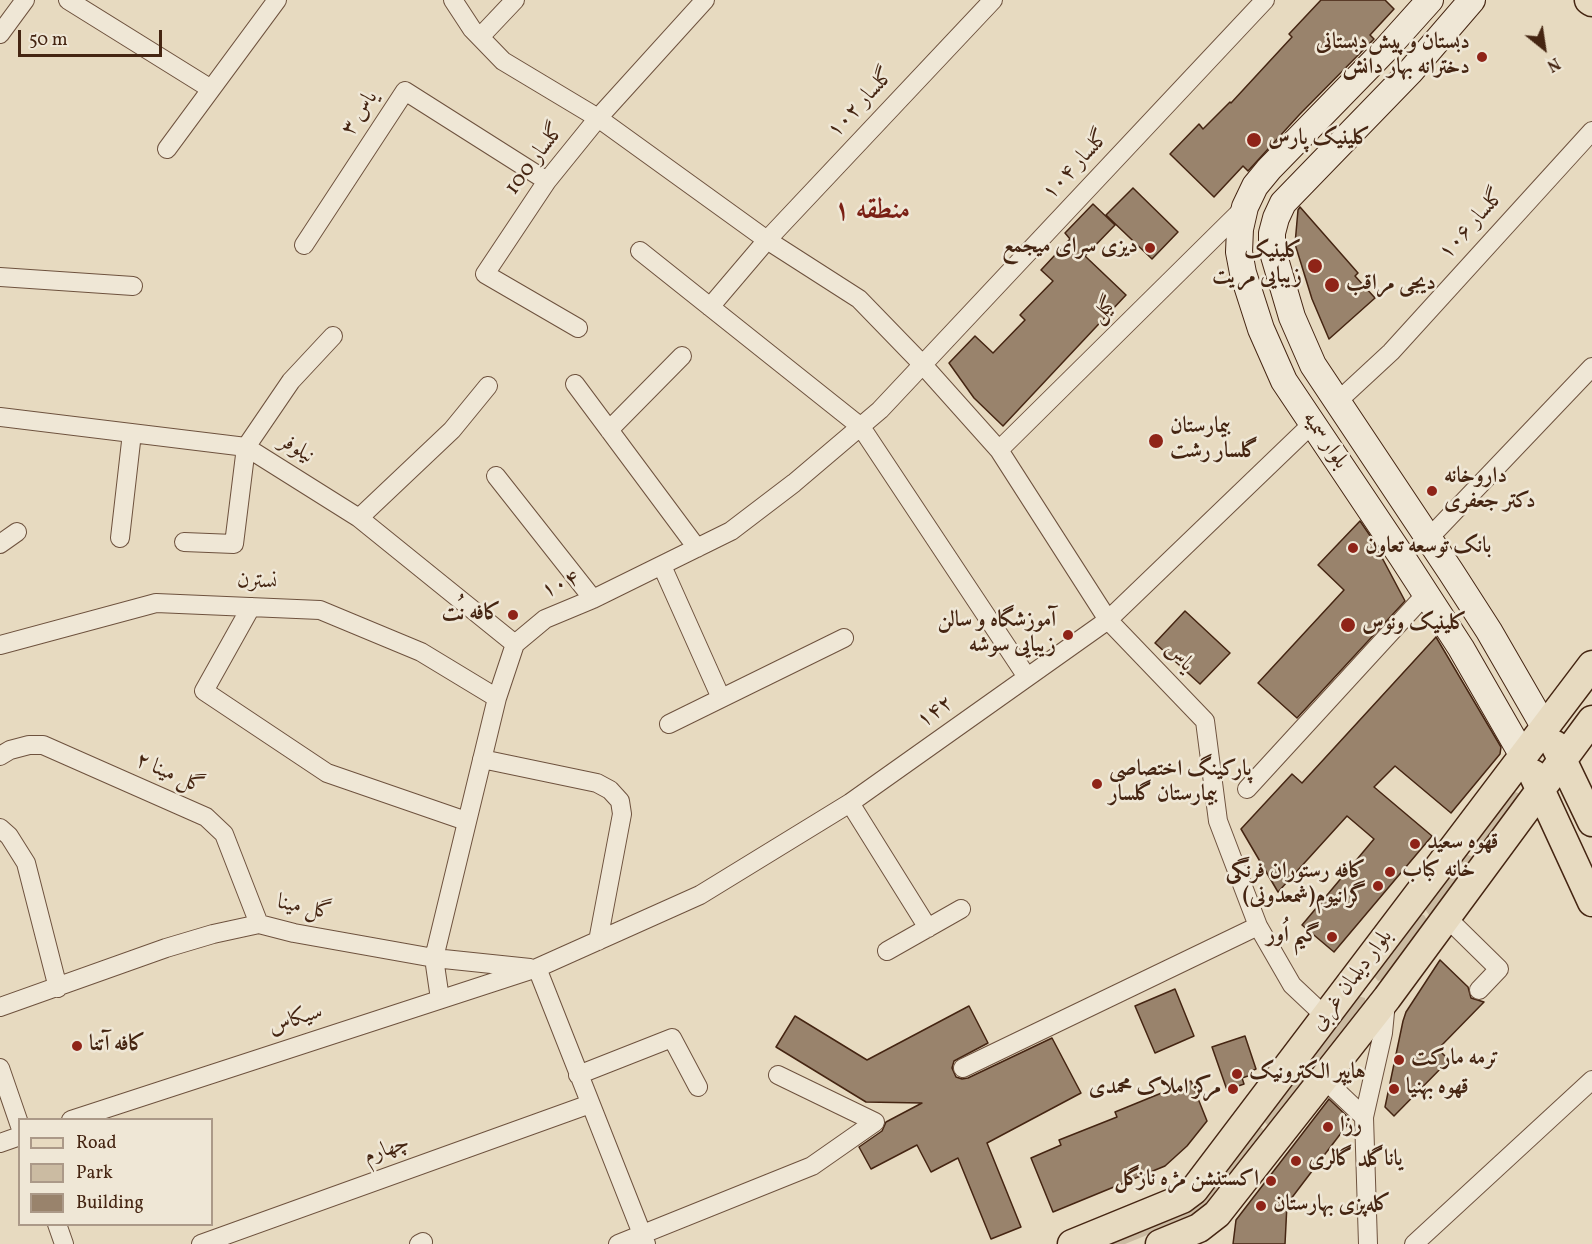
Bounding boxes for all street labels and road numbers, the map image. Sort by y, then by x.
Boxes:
street label: گلسار ۱۰۲ [823,63,901,145]
street label: یاس ۳ [337,87,385,141]
street label: گلسار 100 [500,119,572,201]
street label: گلسار ۱۰۴ [1038,125,1116,207]
street label: گلسار ۱۰۶ [1434,184,1512,266]
street label: گیل [1086,292,1124,330]
street label: بلوار سمیه [1295,407,1353,475]
street label: نیلوفر [274,429,318,471]
street label: ۱۰۴ [538,566,584,606]
street label: نسترن [236,569,278,597]
street label: یاس [1158,638,1198,678]
street label: ۱۴۲ [913,691,959,735]
street label: گل مینا ۲ [131,748,207,802]
street label: گل مینا [274,890,334,928]
street label: بلوار دیلمان غربی [1306,925,1400,1037]
street label: سیکاس [266,1000,326,1042]
street label: چهارم [361,1131,413,1171]

